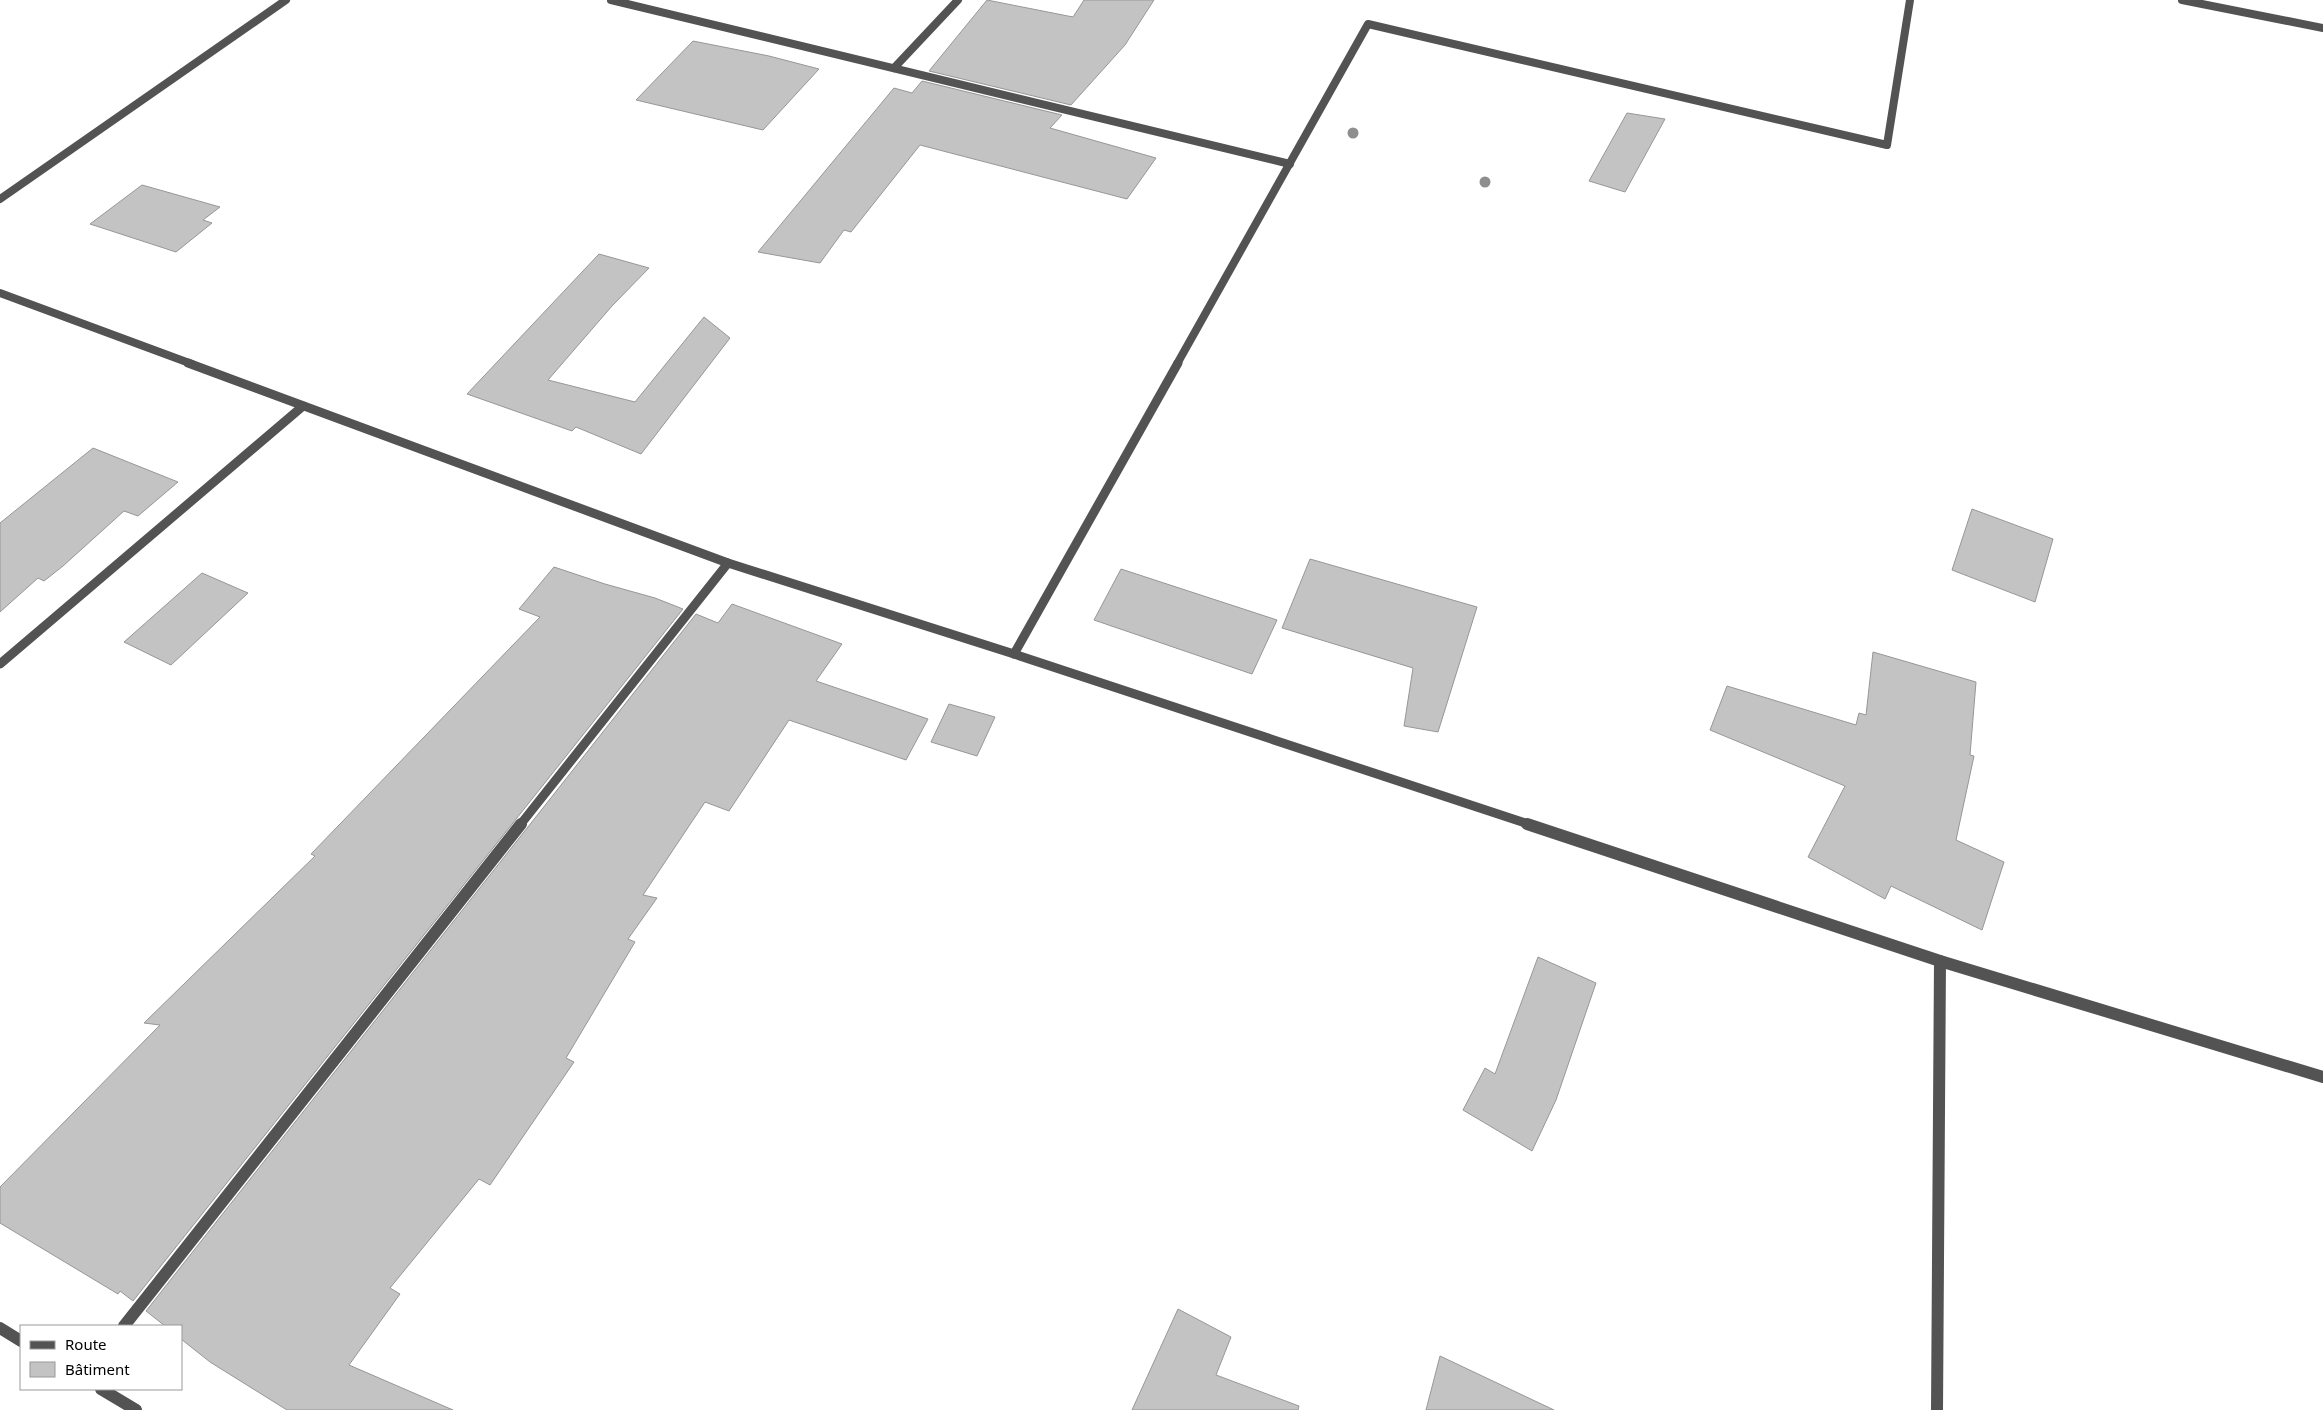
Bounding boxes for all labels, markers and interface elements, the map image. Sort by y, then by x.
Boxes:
legend [20,1325,182,1390]
text: Route [65,1334,107,1354]
text: Bâtiment [65,1359,130,1379]

